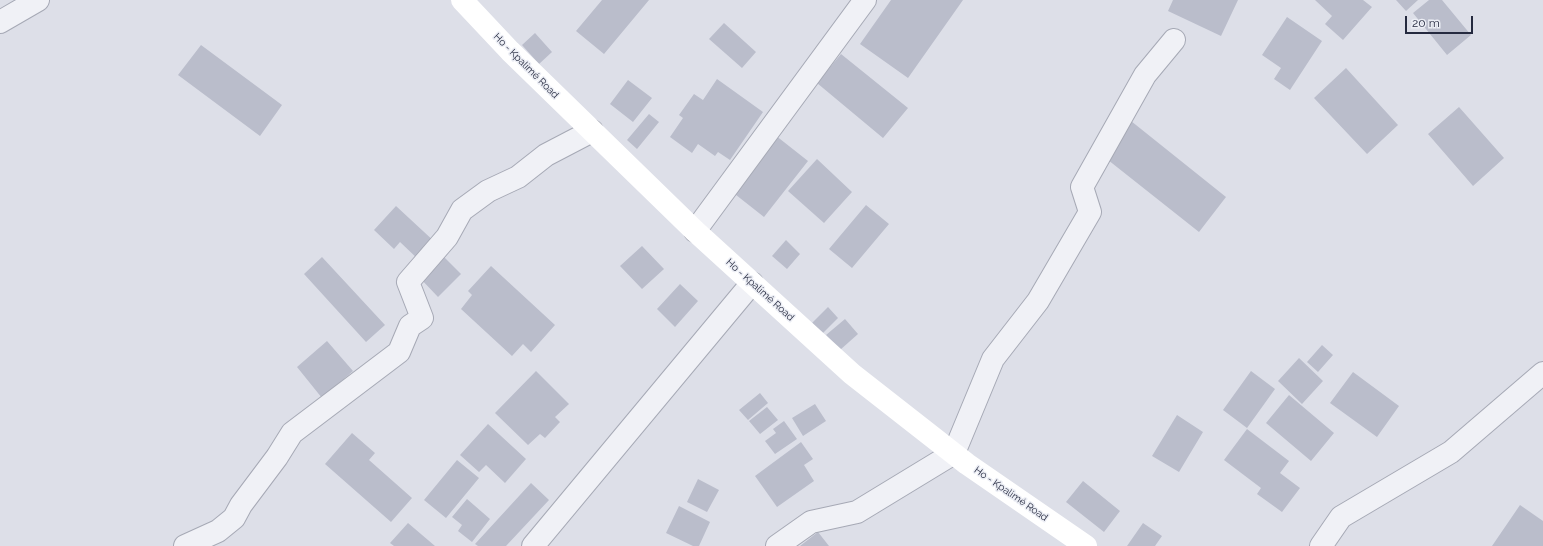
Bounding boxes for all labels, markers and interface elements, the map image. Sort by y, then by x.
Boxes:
scale bar [1407,8,1475,34]
text: 20 m [1412,16,1440,30]
street label: Ho - Kpalimé Road [491,31,561,101]
street label: Ho - Kpalimé Road [724,256,796,324]
street label: Ho - Kpalimé Road [972,464,1050,524]

